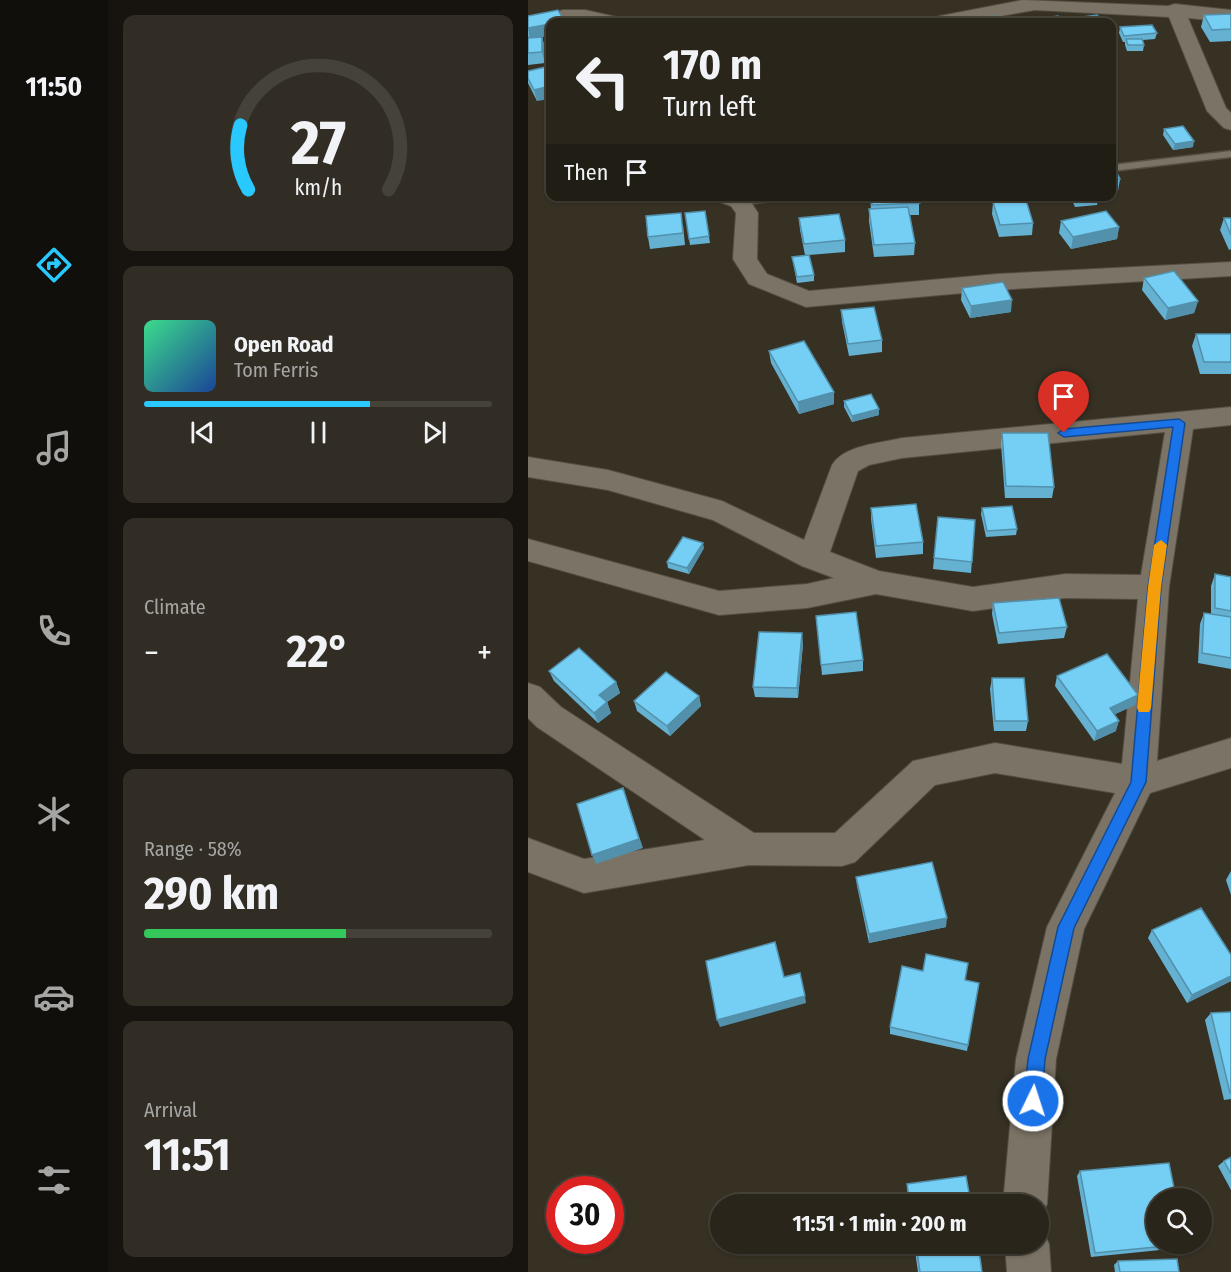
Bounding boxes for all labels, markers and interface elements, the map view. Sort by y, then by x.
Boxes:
text: 170 m [663,40,762,90]
icon: left [564,42,642,120]
text: 11:50 [26,71,82,103]
text: Turn left [663,91,756,123]
text: 27 [289,106,346,181]
icon: arrive [620,156,653,189]
text: Then [564,159,608,186]
text: km/h [294,176,342,202]
icon: directions [33,244,75,286]
text: Open Road [234,331,334,358]
text: Tom Ferris [234,358,318,382]
pin [1038,371,1089,433]
icon: arrive [1047,380,1080,413]
icon: previous [186,416,219,449]
icon: pause [302,416,335,449]
icon: next [418,416,451,449]
icon: music [33,427,75,469]
text: Climate [144,595,206,619]
icon: phone [33,610,75,652]
text: 22° [287,625,349,679]
text: − [144,633,159,673]
text: + [477,633,492,673]
icon: climate [33,793,75,835]
text: Range · 58% [144,837,242,861]
text: 290 km [144,867,279,921]
icon: car [33,976,75,1018]
position arrow [1001,1069,1065,1133]
text: Arrival [144,1098,197,1122]
text: 11:51 [144,1128,231,1182]
icon: filters [33,1159,75,1201]
speed limit sign: 30 [546,1176,624,1254]
map controls [1146,1188,1212,1254]
button: search [1146,1188,1212,1254]
text: 11:51 · 1 min · 200 m [792,1210,967,1237]

